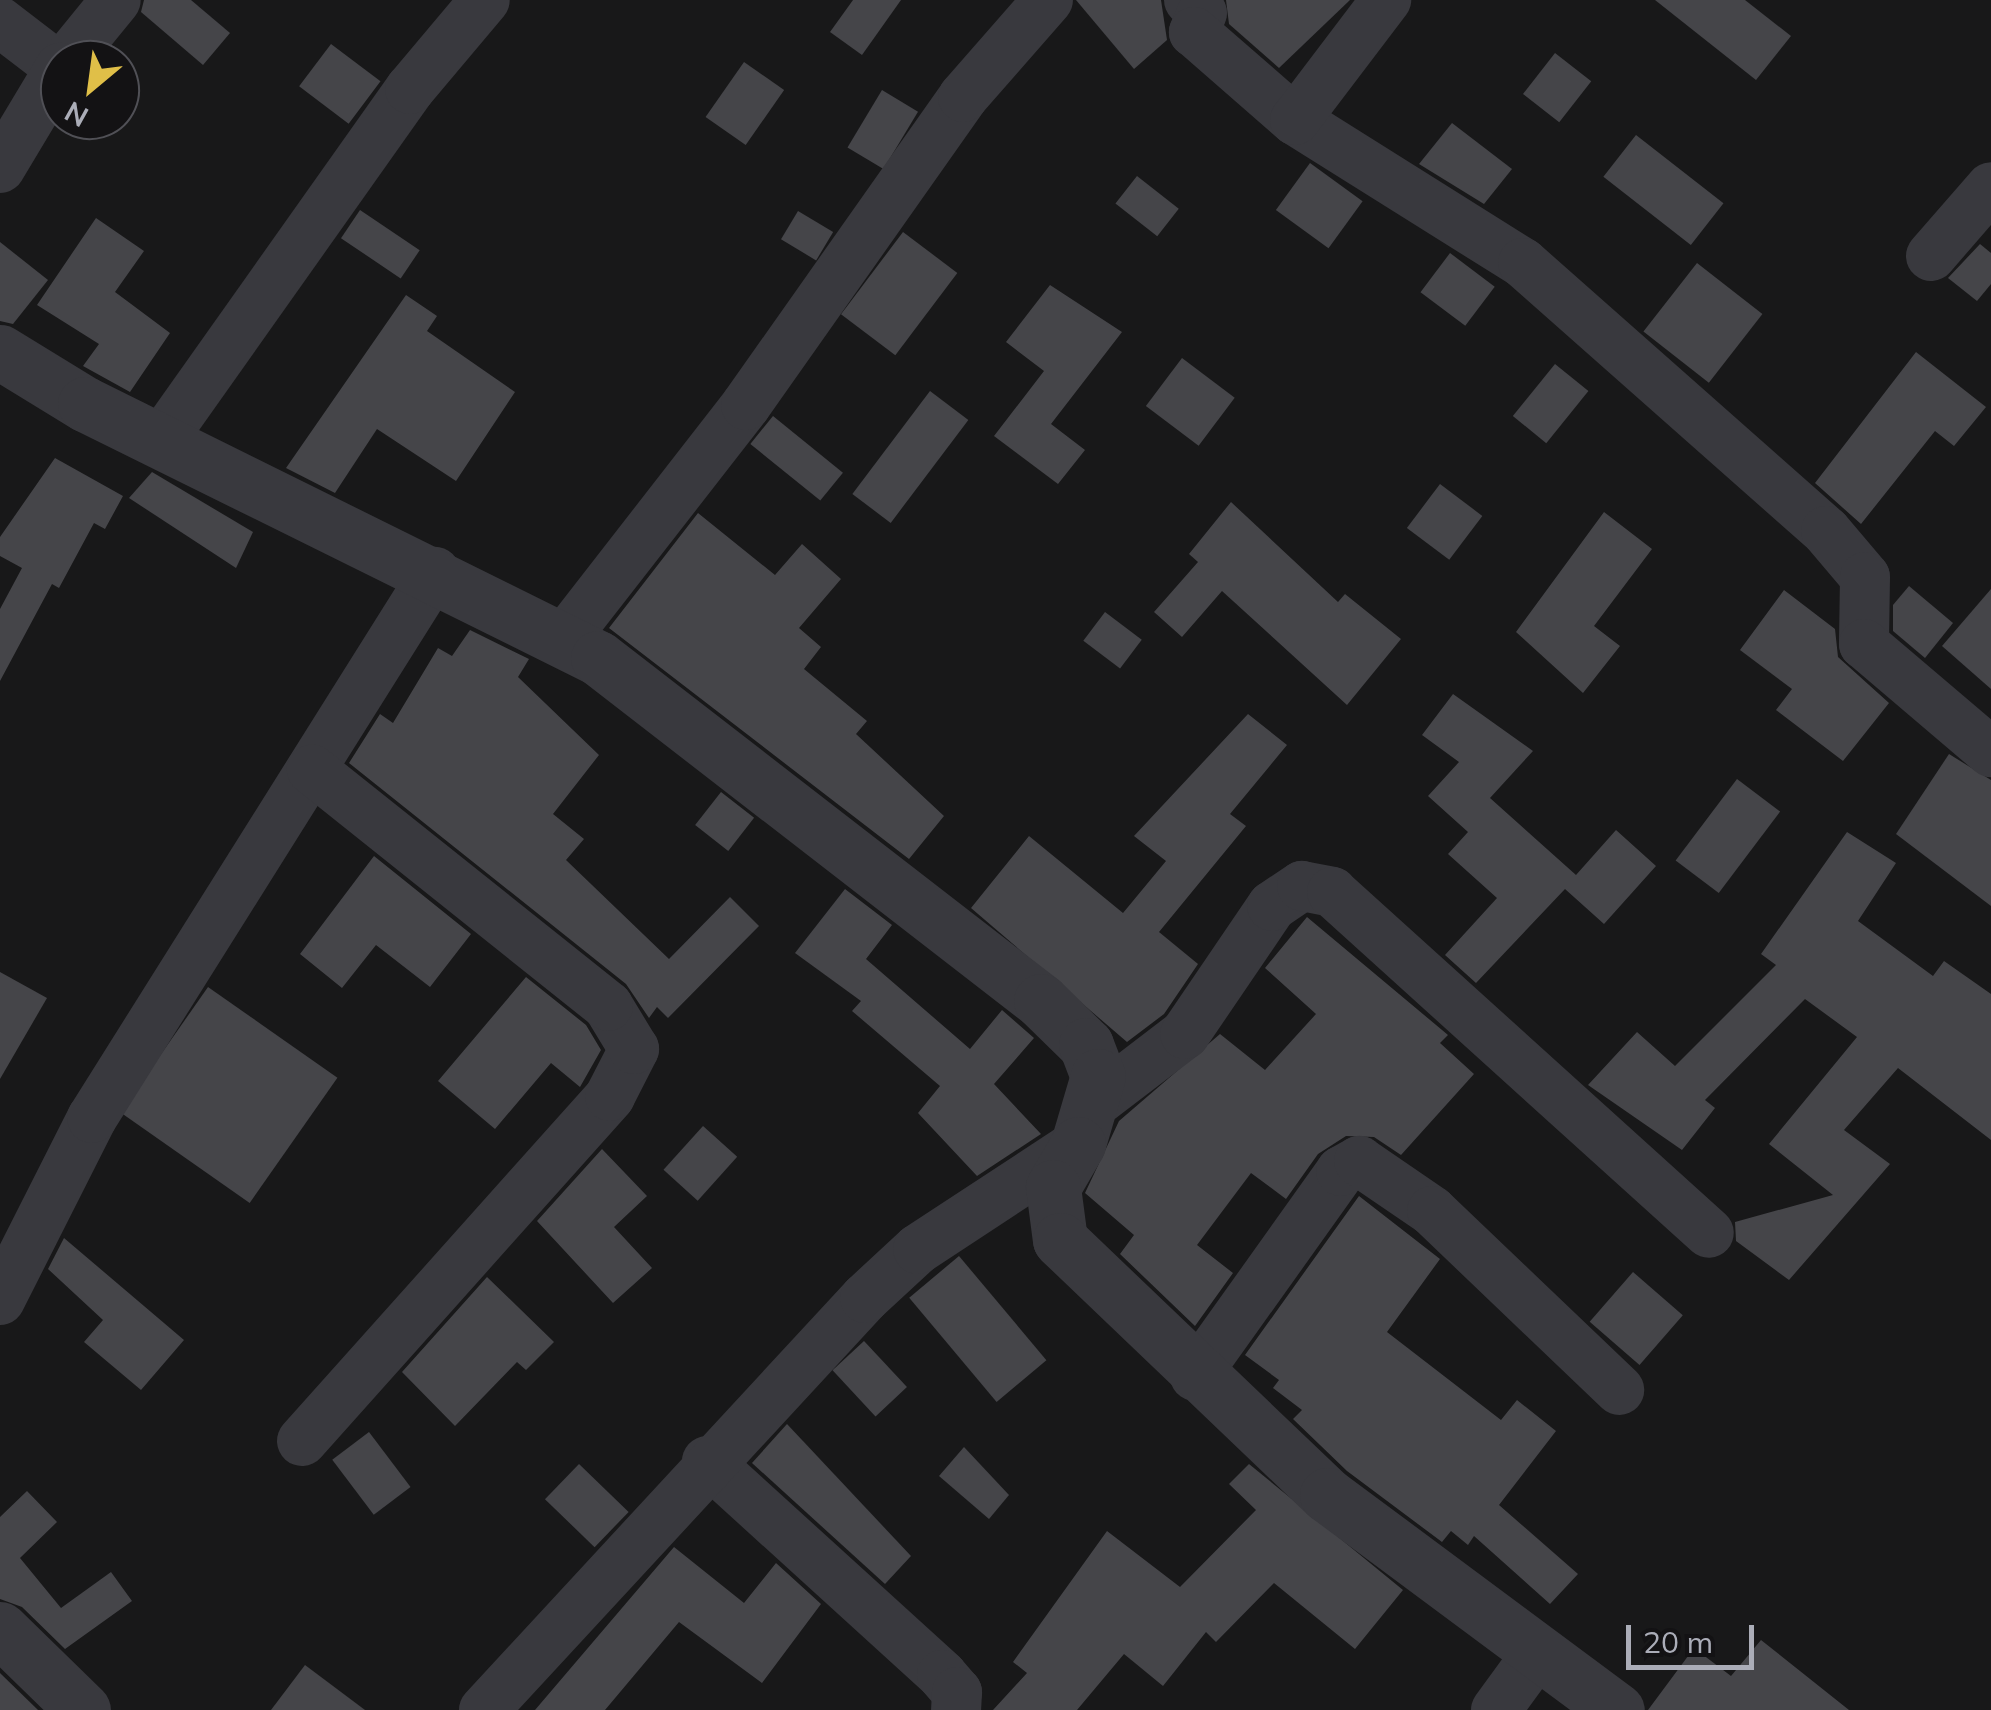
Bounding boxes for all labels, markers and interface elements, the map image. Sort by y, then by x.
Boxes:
north arrow [40,40,140,140]
text: N [58,95,94,135]
scale bar [1631,1605,1758,1667]
text: 20 m [1643,1623,1713,1661]

